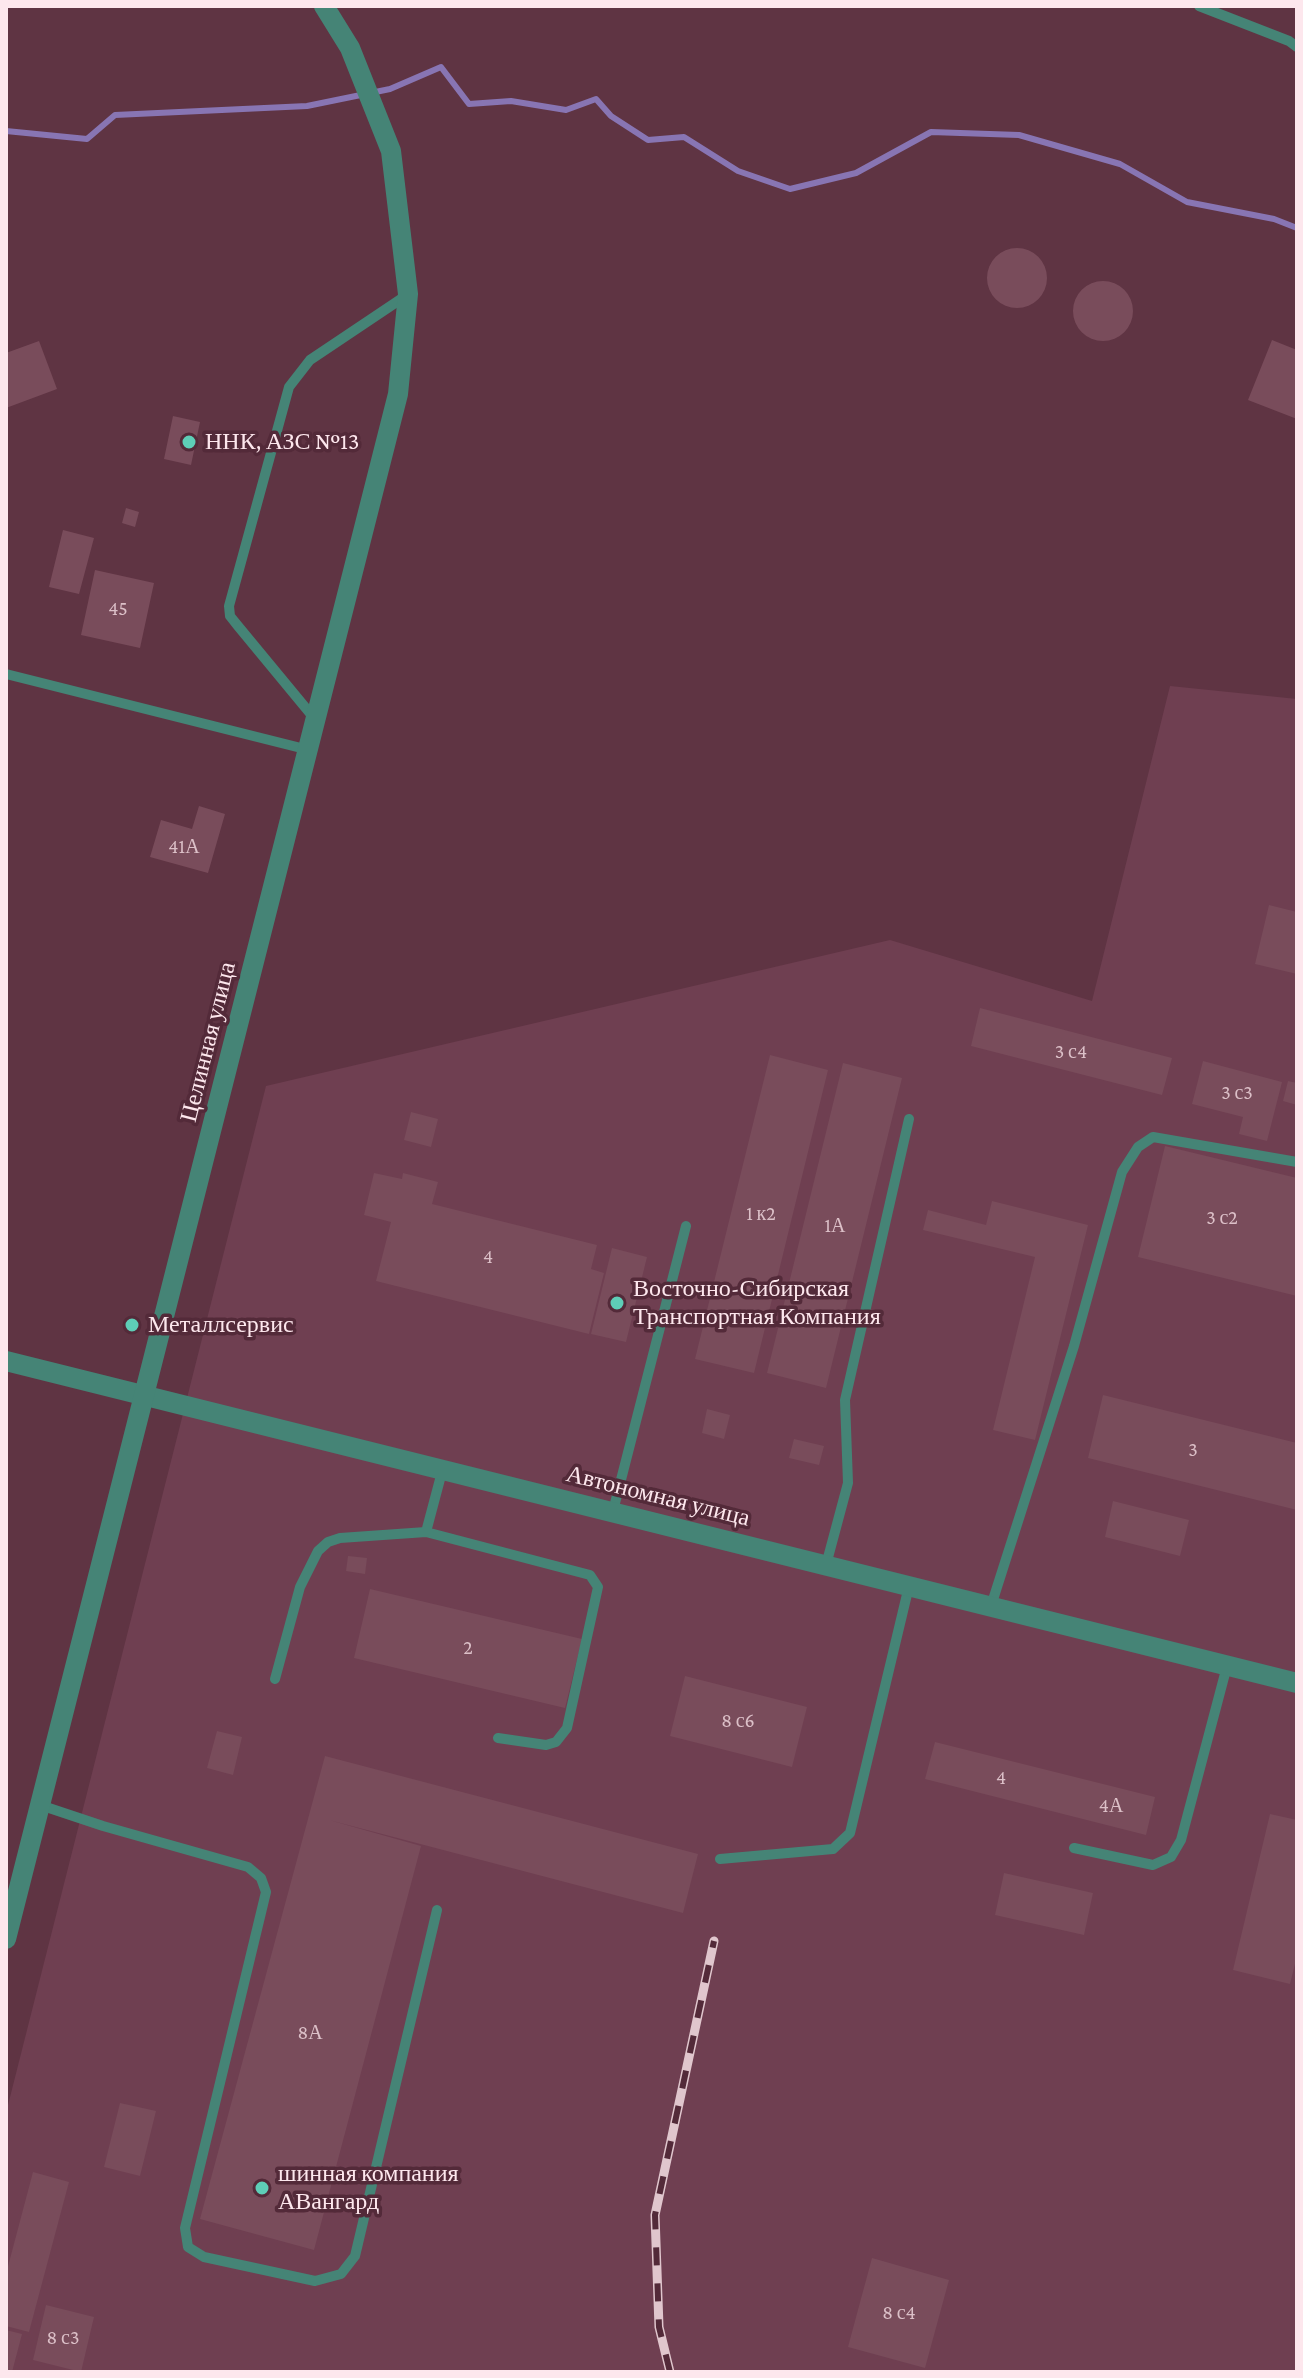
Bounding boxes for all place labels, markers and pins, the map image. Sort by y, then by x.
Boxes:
place label: ННК, АЗС №13 [205,428,359,456]
marker: ННК, АЗС №13 [180,433,198,451]
place label: Восточно-Сибирская Транспортная Компания [633,1275,881,1331]
marker: Восточно-Сибирская Транспортная Компания [608,1294,626,1312]
place label: Металлсервис [148,1311,294,1339]
marker: Металлсервис [123,1316,141,1334]
place label: шинная компания АВангард [278,2160,459,2216]
marker: шинная компания АВангард [253,2179,271,2197]

